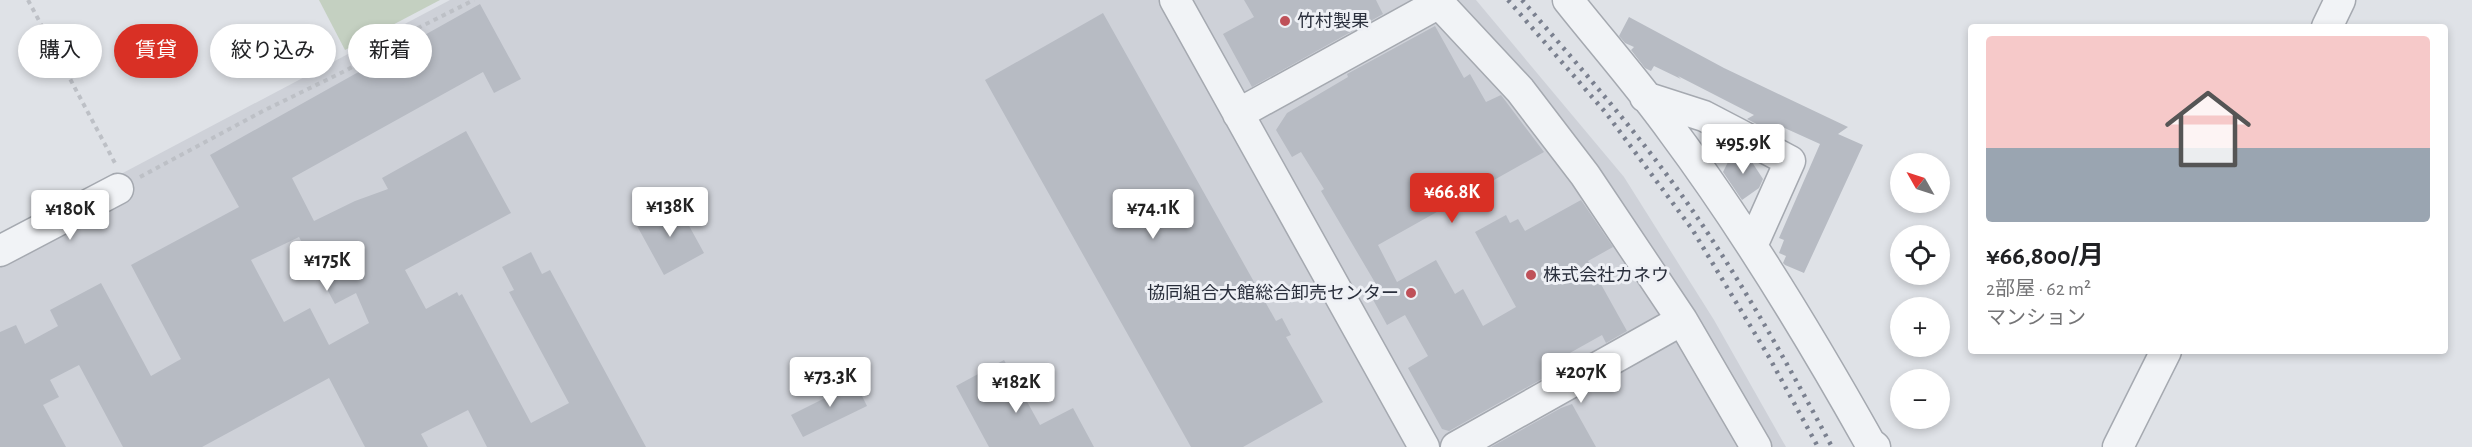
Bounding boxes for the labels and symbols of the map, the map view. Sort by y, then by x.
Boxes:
place label: 竹村製果 [1297,11,1369,31]
marker: 竹村製果 [1278,14,1292,28]
pin: ¥95.9K [1694,124,1792,175]
north arrow [1890,153,1950,213]
pin: ¥66.8K [1403,173,1501,224]
pin: ¥138K [628,187,712,238]
pin: ¥74.1K [1104,189,1202,240]
pin: ¥180K [28,190,112,241]
pin: ¥175K [285,241,369,292]
place label: 株式会社カネウ [1543,266,1669,285]
marker: 株式会社カネウ [1524,268,1538,282]
place label: 協同組合大館総合卸売センター [1147,283,1399,303]
marker: 協同組合大館総合卸売センター [1404,286,1418,300]
pin: ¥207K [1539,353,1623,404]
pin: ¥73.3K [781,357,879,408]
pin: ¥182K [974,363,1058,414]

